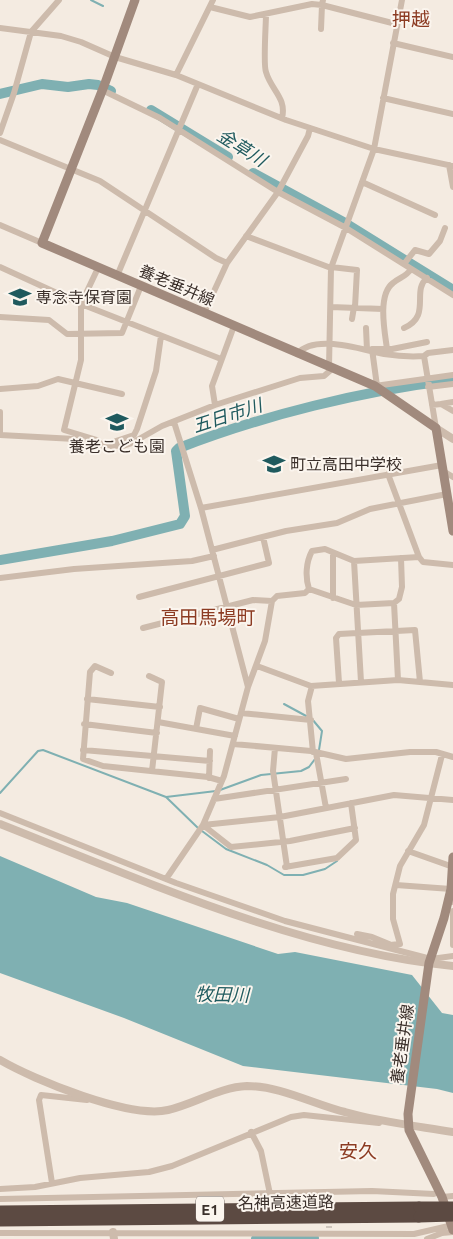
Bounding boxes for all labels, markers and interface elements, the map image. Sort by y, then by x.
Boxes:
district label: 押越 [392,8,430,30]
water label: 金草川 [214,124,272,171]
street label: 養老垂井線 [137,261,217,309]
school or university icon: 専念寺保育園 [7,284,33,310]
place label: 専念寺保育園 [36,288,132,306]
water label: 五日市川 [190,394,266,436]
school or university icon: 養老こども園 [104,409,130,435]
place label: 養老こども園 [69,437,165,455]
school or university icon: 町立高田中学校 [261,451,287,477]
place label: 町立高田中学校 [290,455,402,473]
district label: 高田馬場町 [160,606,256,628]
water label: 牧田川 [195,984,251,1005]
street label: 養老垂井線 [388,1003,416,1085]
district label: 安久 [339,1140,377,1162]
street label: 名神高速道路 [238,1192,334,1212]
road number: E1 [196,1196,224,1222]

